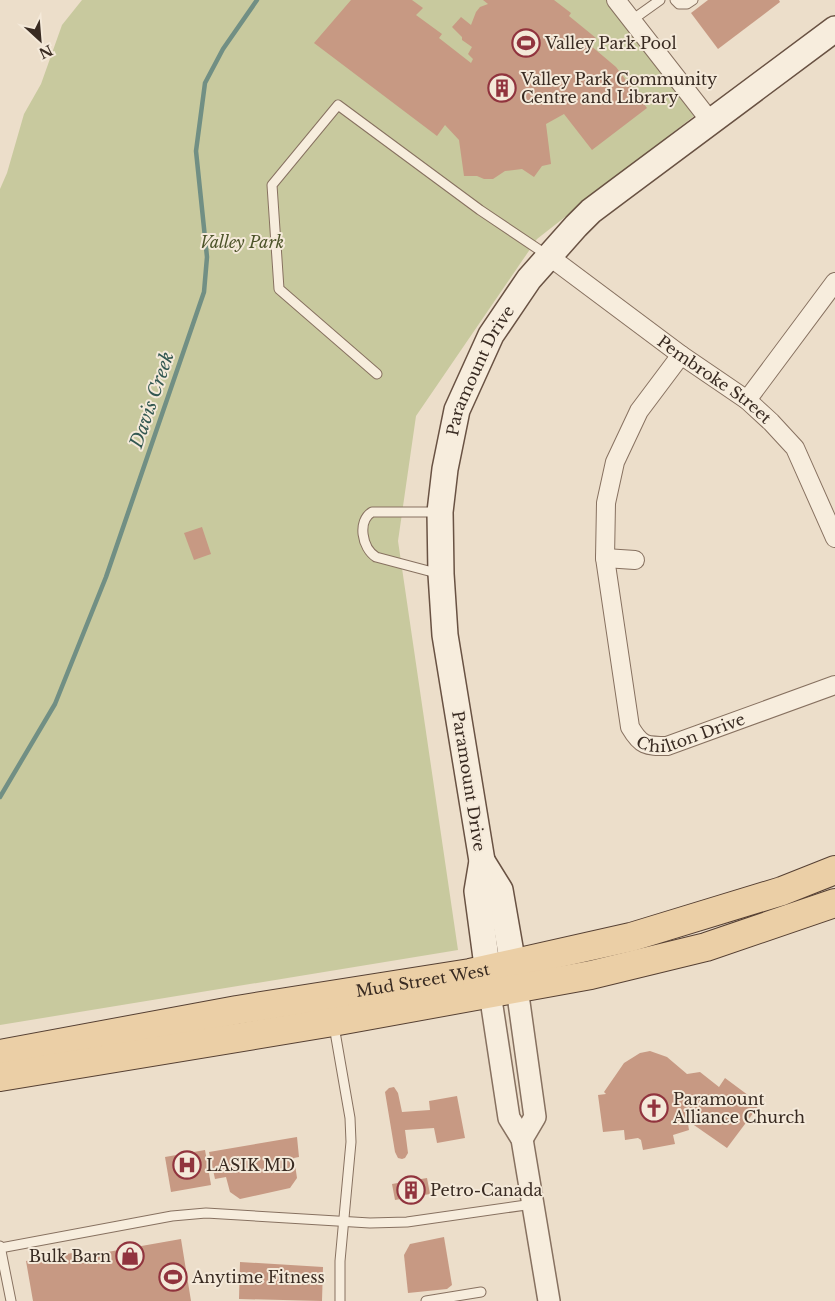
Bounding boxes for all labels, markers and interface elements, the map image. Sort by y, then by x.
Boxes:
north arrow [15,15,65,65]
sports icon: Valley Park Pool [511,28,541,58]
place label: Valley Park Pool [544,33,677,53]
text: N [36,41,56,63]
place label: Valley Park Community Centre and Library [520,69,718,107]
building icon: Valley Park Community Centre and Library [487,73,517,103]
park label: Valley Park [200,232,284,252]
street label: Paramount Drive [442,301,518,437]
street label: Pembroke Street [654,331,776,427]
water label: Davis Creek [125,349,179,452]
street label: Paramount Drive [448,709,490,853]
street label: Chilton Drive [633,709,747,756]
street label: Mud Street West [354,959,491,1001]
place label: Paramount Alliance Church [672,1089,805,1127]
church icon: Paramount Alliance Church [639,1093,669,1123]
hospital icon: LASIK MD [172,1150,202,1180]
place label: LASIK MD [206,1155,295,1175]
building icon: Petro-Canada [396,1175,426,1205]
place label: Petro-Canada [430,1180,542,1200]
shop icon: Bulk Barn [115,1241,145,1271]
place label: Bulk Barn [29,1246,111,1266]
sports icon: Anytime Fitness [158,1262,188,1292]
place label: Anytime Fitness [191,1267,325,1287]

